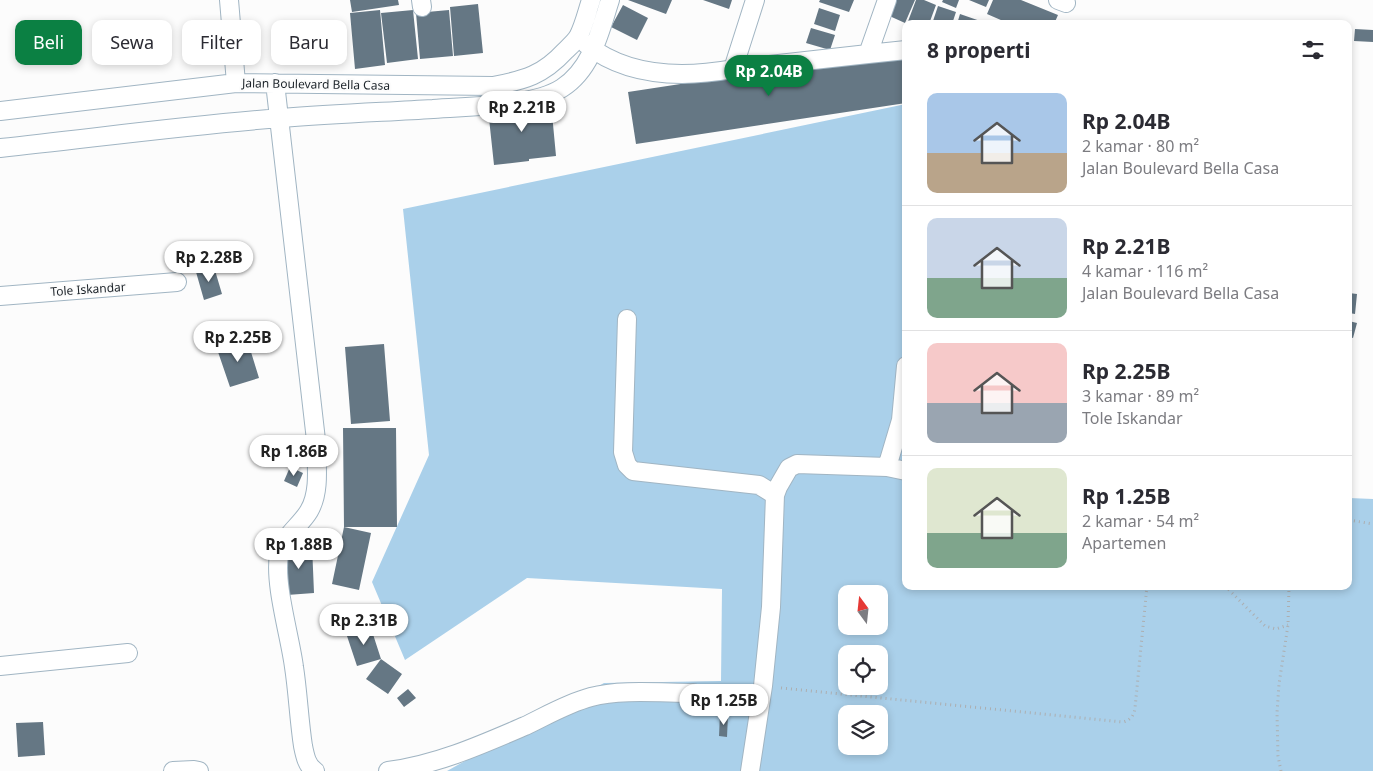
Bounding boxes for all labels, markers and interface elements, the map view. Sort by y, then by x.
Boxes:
chip: Beli [15,20,82,65]
chip: Sewa [92,20,172,65]
chip: Filter [182,20,261,65]
chip: Baru [271,20,347,65]
text: 8 properti [927,36,1030,64]
icon: filters [1299,36,1327,64]
pin: Rp 2.04B [717,54,821,97]
text: Rp 2.04B [735,60,803,82]
street label: Jalan Boulevard Bella Casa [241,74,390,94]
pin: Rp 2.21B [470,90,574,133]
text: Rp 2.21B [488,96,556,118]
text: Rp 2.04B [1082,107,1170,135]
icon: home [967,113,1027,173]
text: 2 kamar · 80 m² [1082,135,1199,157]
text: Jalan Boulevard Bella Casa [1082,157,1279,179]
text: Rp 2.21B [1082,232,1170,260]
icon: home [967,238,1027,298]
pin: Rp 2.28B [157,240,261,283]
text: Rp 2.28B [175,246,243,268]
text: 4 kamar · 116 m² [1082,260,1208,282]
street label: Tole Iskandar [50,278,126,300]
text: Jalan Boulevard Bella Casa [1082,282,1279,304]
pin: Rp 2.25B [186,320,290,363]
text: Rp 2.25B [204,326,272,348]
text: Rp 2.25B [1082,357,1170,385]
icon: home [967,363,1027,423]
text: 3 kamar · 89 m² [1082,385,1199,407]
text: Tole Iskandar [1082,407,1183,429]
pin: Rp 1.86B [242,434,346,477]
text: Rp 1.86B [260,440,328,462]
text: Rp 1.25B [1082,482,1170,510]
icon: home [967,488,1027,548]
text: 2 kamar · 54 m² [1082,510,1199,532]
pin: Rp 1.88B [247,528,351,570]
text: Apartemen [1082,532,1166,554]
text: Rp 1.88B [265,533,333,555]
north arrow [838,585,888,635]
map controls [838,585,888,755]
pin: Rp 2.31B [312,604,416,646]
text: Rp 2.31B [330,609,398,631]
button: locate [838,645,888,695]
pin: Rp 1.25B [672,684,776,726]
text: Rp 1.25B [690,689,758,711]
button: layers [838,705,888,755]

